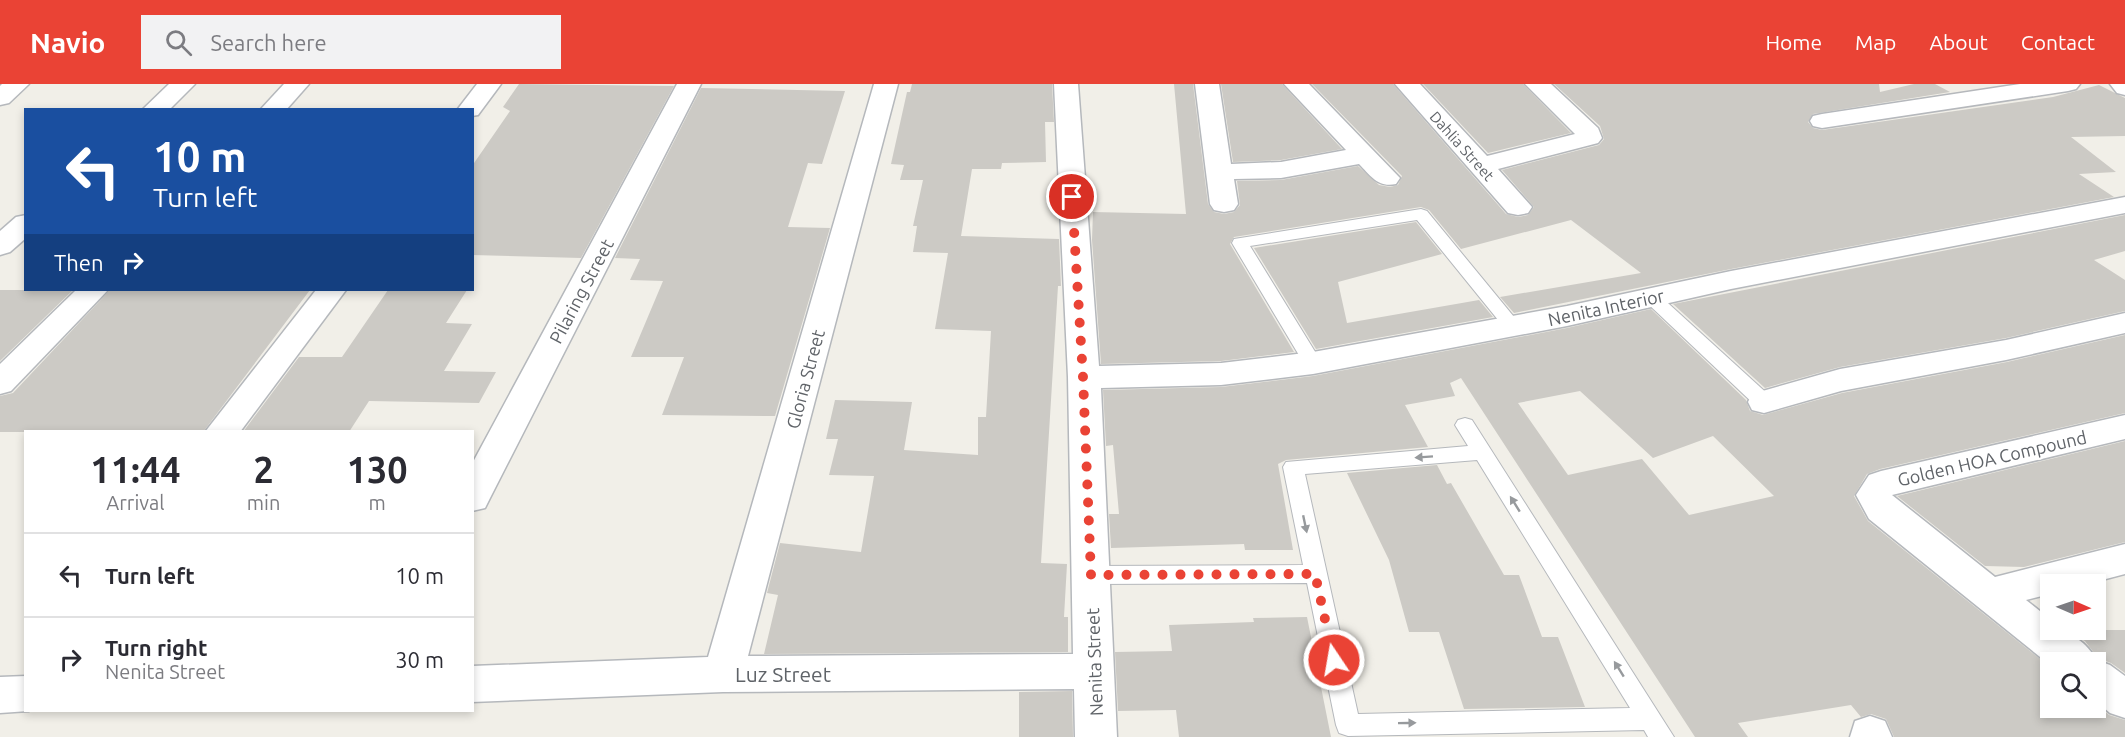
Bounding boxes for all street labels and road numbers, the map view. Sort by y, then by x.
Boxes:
street label: Dahlia Street [1426,108,1498,184]
street label: Pilaring Street [545,235,617,347]
street label: Nenita Interior [1546,285,1666,329]
street label: Gloria Street [782,327,828,431]
street label: Golden HOA Compound [1896,426,2088,490]
street label: Nenita Street [1082,608,1106,716]
street label: Luz Street [735,662,831,686]

